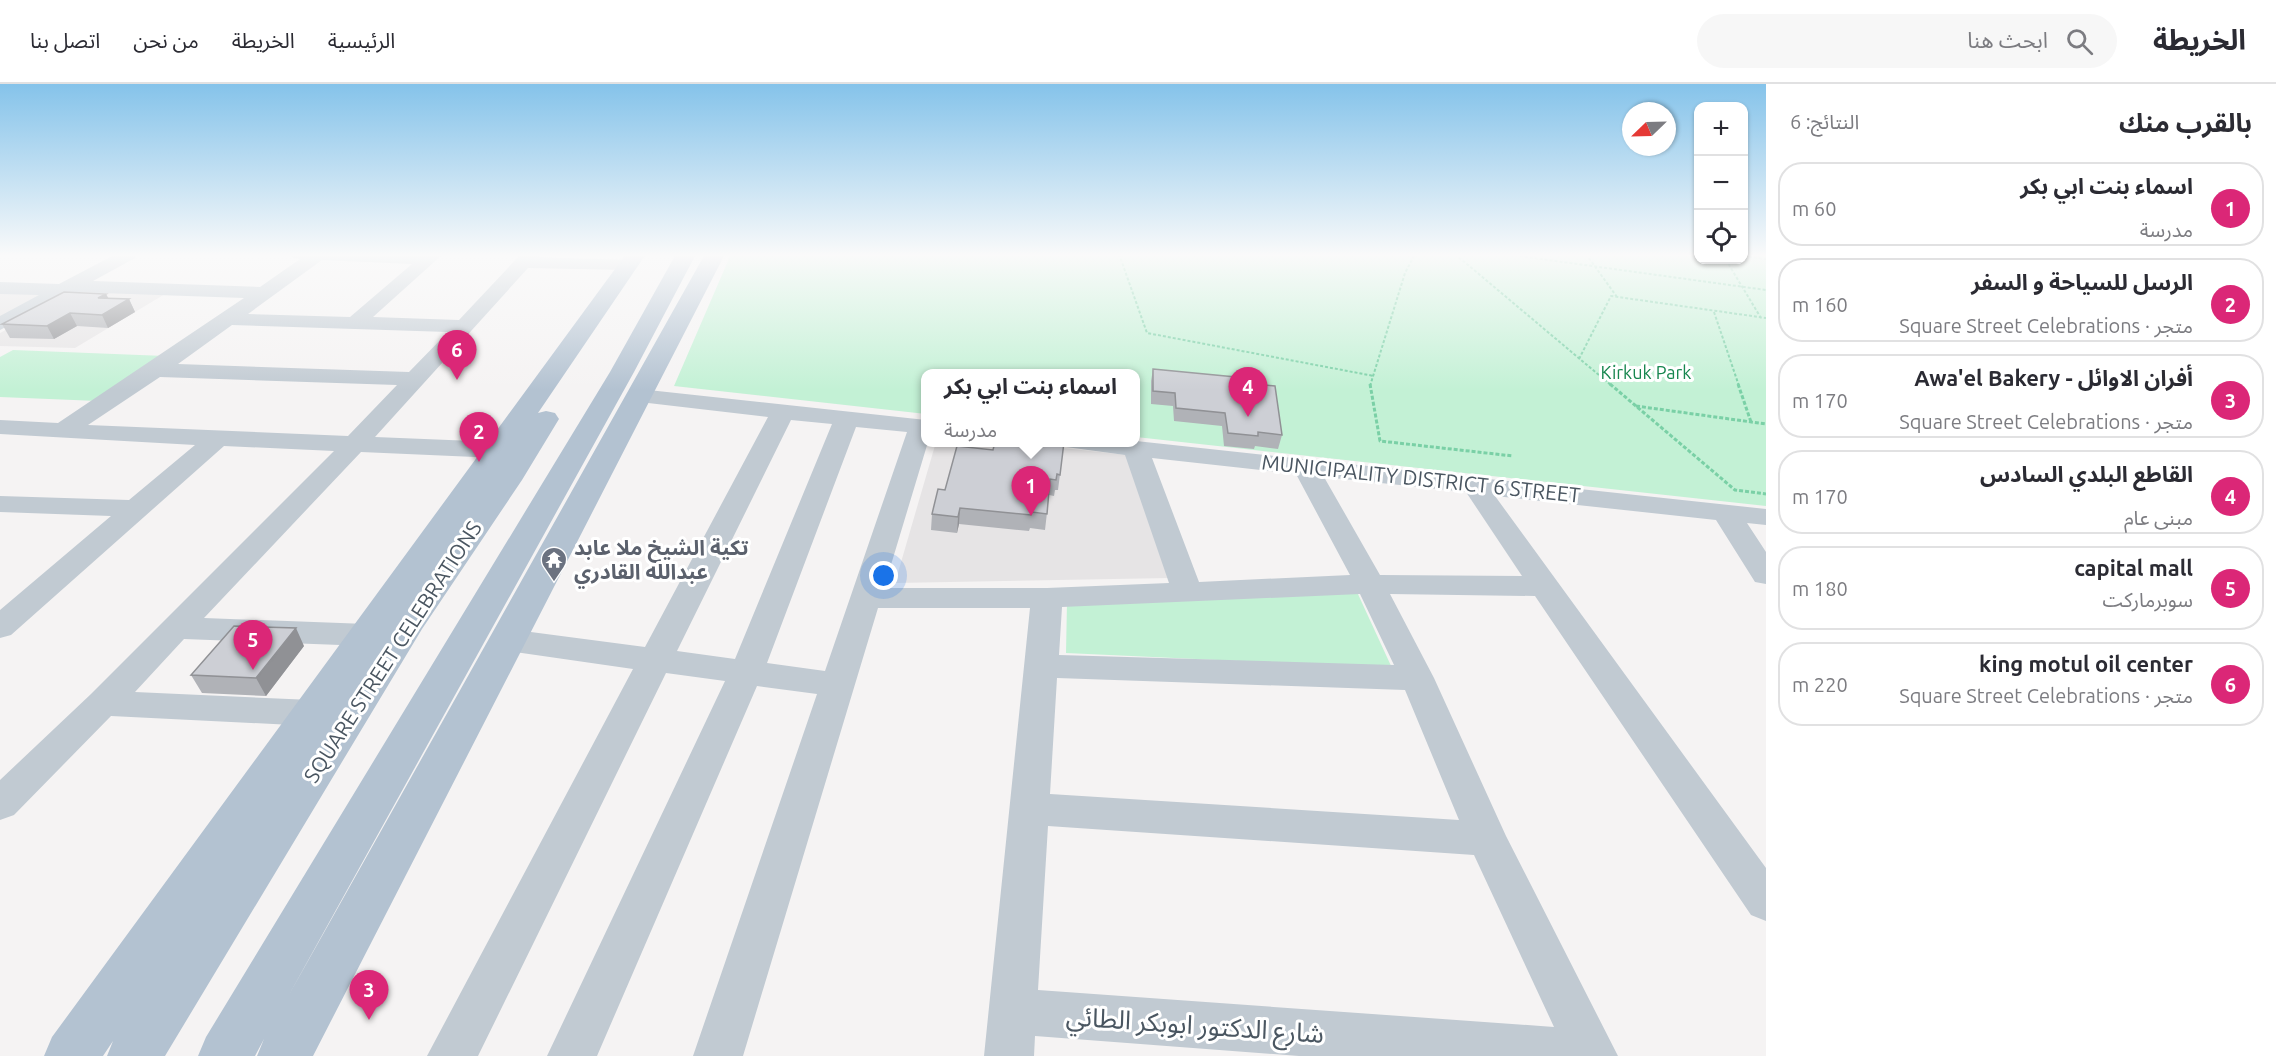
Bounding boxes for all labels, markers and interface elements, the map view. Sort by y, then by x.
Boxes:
search box [1697,14,2117,68]
text: الخريطة [2153,24,2246,55]
icon: search [2063,25,2096,58]
text: ابحث هنا [1967,27,2048,52]
text: اتصل بنا [30,28,100,52]
text: من نحن [133,28,199,52]
text: الخريطة [232,28,295,52]
text: الرئيسية [328,28,395,52]
north arrow [1622,102,1676,156]
map controls [1694,102,1748,264]
button: + [1694,102,1748,156]
text: بالقرب منك [2119,108,2252,137]
text: النتائج: 6 [1790,110,1859,133]
button: − [1694,156,1748,210]
text: اسماء بنت ابي بكر [2020,173,2193,198]
text: 60 m [1792,197,1836,220]
text: 1 [2225,197,2236,220]
button: locate [1694,210,1748,264]
text: مدرسة [2140,218,2193,241]
text: الرسل للسياحة و السفر [1971,269,2193,294]
text: 160 m [1792,293,1848,316]
text: 2 [2225,293,2236,316]
text: متجر · Square Street Celebrations [1899,314,2193,337]
pin: 6 [438,330,476,380]
park label: Kirkuk Park [1601,362,1691,382]
text: أفران الاوائل - Awa'el Bakery [1914,365,2193,390]
pin: 4 [1228,368,1268,417]
popup [921,369,1140,447]
text: اسماء بنت ابي بكر [944,373,1117,398]
text: 170 m [1792,389,1848,412]
text: 3 [2225,389,2236,412]
text: متجر · Square Street Celebrations [1899,410,2193,433]
pin: 2 [460,412,498,462]
text: مدرسة [944,418,997,441]
street label: MUNICIPALITY DISTRICT 6 STREET [1260,449,1582,507]
text: القاطع البلدي السادس [1980,461,2193,486]
pin: 1 [1012,466,1050,516]
text: 170 m [1792,485,1848,508]
text: 4 [2225,485,2236,508]
text: مبنى عام [2124,506,2193,529]
street label: SQUARE STREET CELEBRATIONS [299,516,486,787]
place label: تكية الشيخ ملا عابد عبدالله القادري [574,535,749,589]
temple icon: تكية الشيخ ملا عابد عبدالله القادري [539,545,569,583]
text: capital mall [2074,555,2193,580]
your location [869,561,898,590]
text: 180 m [1792,577,1848,600]
text: 5 [2225,577,2236,600]
text: سوبرماركت [2102,588,2193,611]
pin: 5 [234,620,272,670]
text: king motul oil center [1979,651,2193,676]
text: 220 m [1792,673,1848,696]
text: 6 [2225,673,2236,696]
text: متجر · Square Street Celebrations [1899,684,2193,707]
pin: 3 [350,970,388,1020]
street label: شارع الدكتور ابوبكر الطائي [1065,1001,1325,1054]

